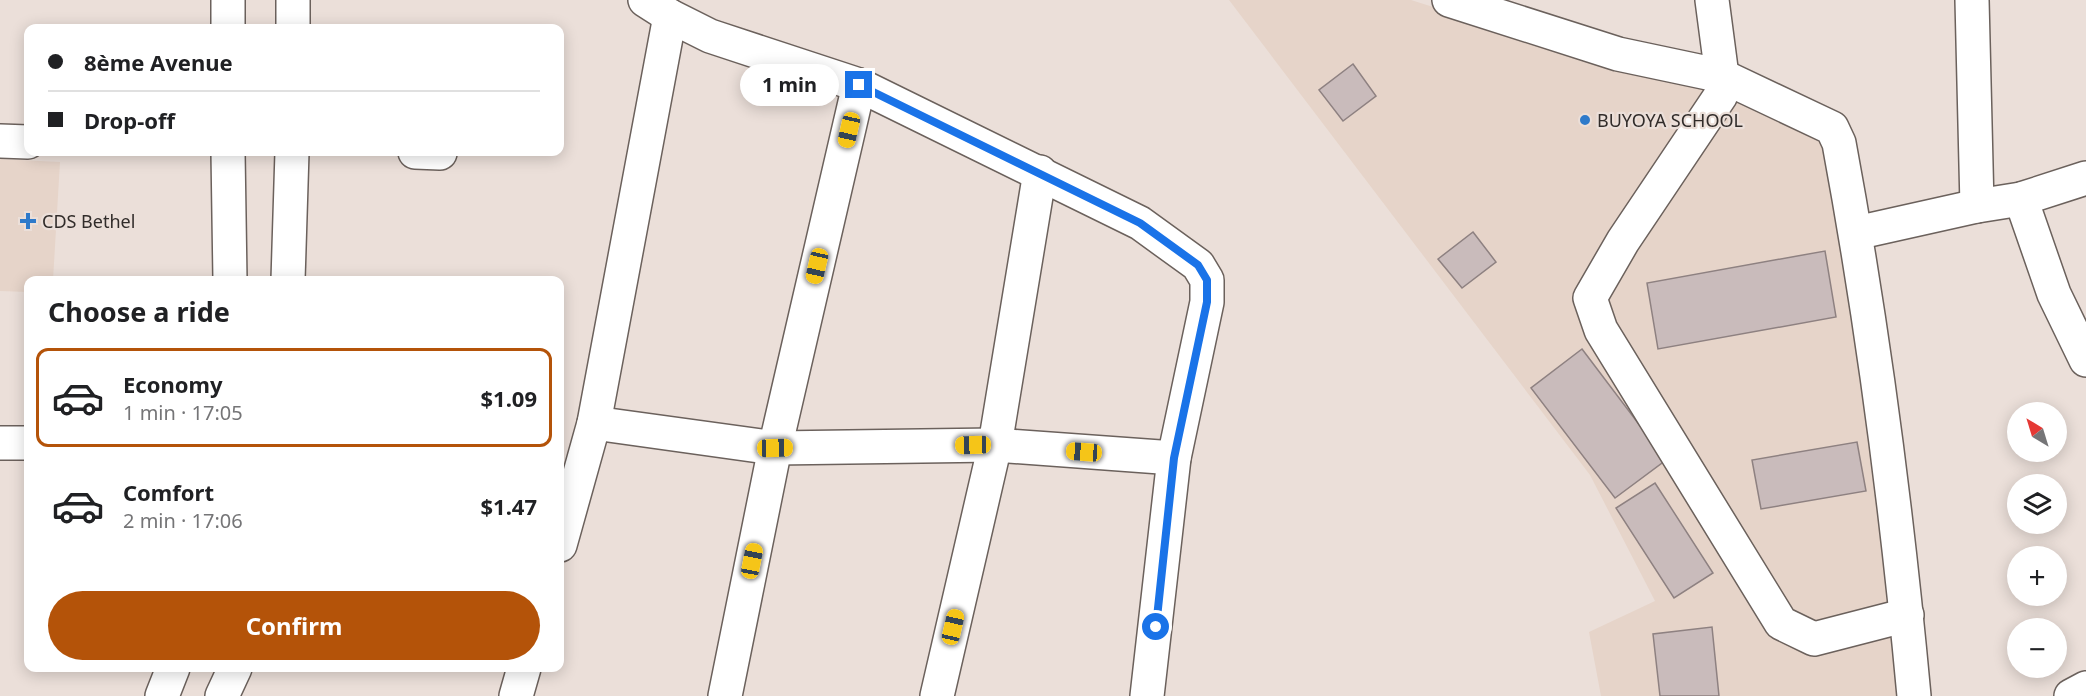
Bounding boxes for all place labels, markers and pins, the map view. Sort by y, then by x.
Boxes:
place label: BUYOYA SCHOOL [1597,108,1743,132]
marker: BUYOYA SCHOOL [1578,113,1592,127]
place label: CDS Bethel [42,209,135,233]
marker: CDS Bethel [19,212,37,230]

